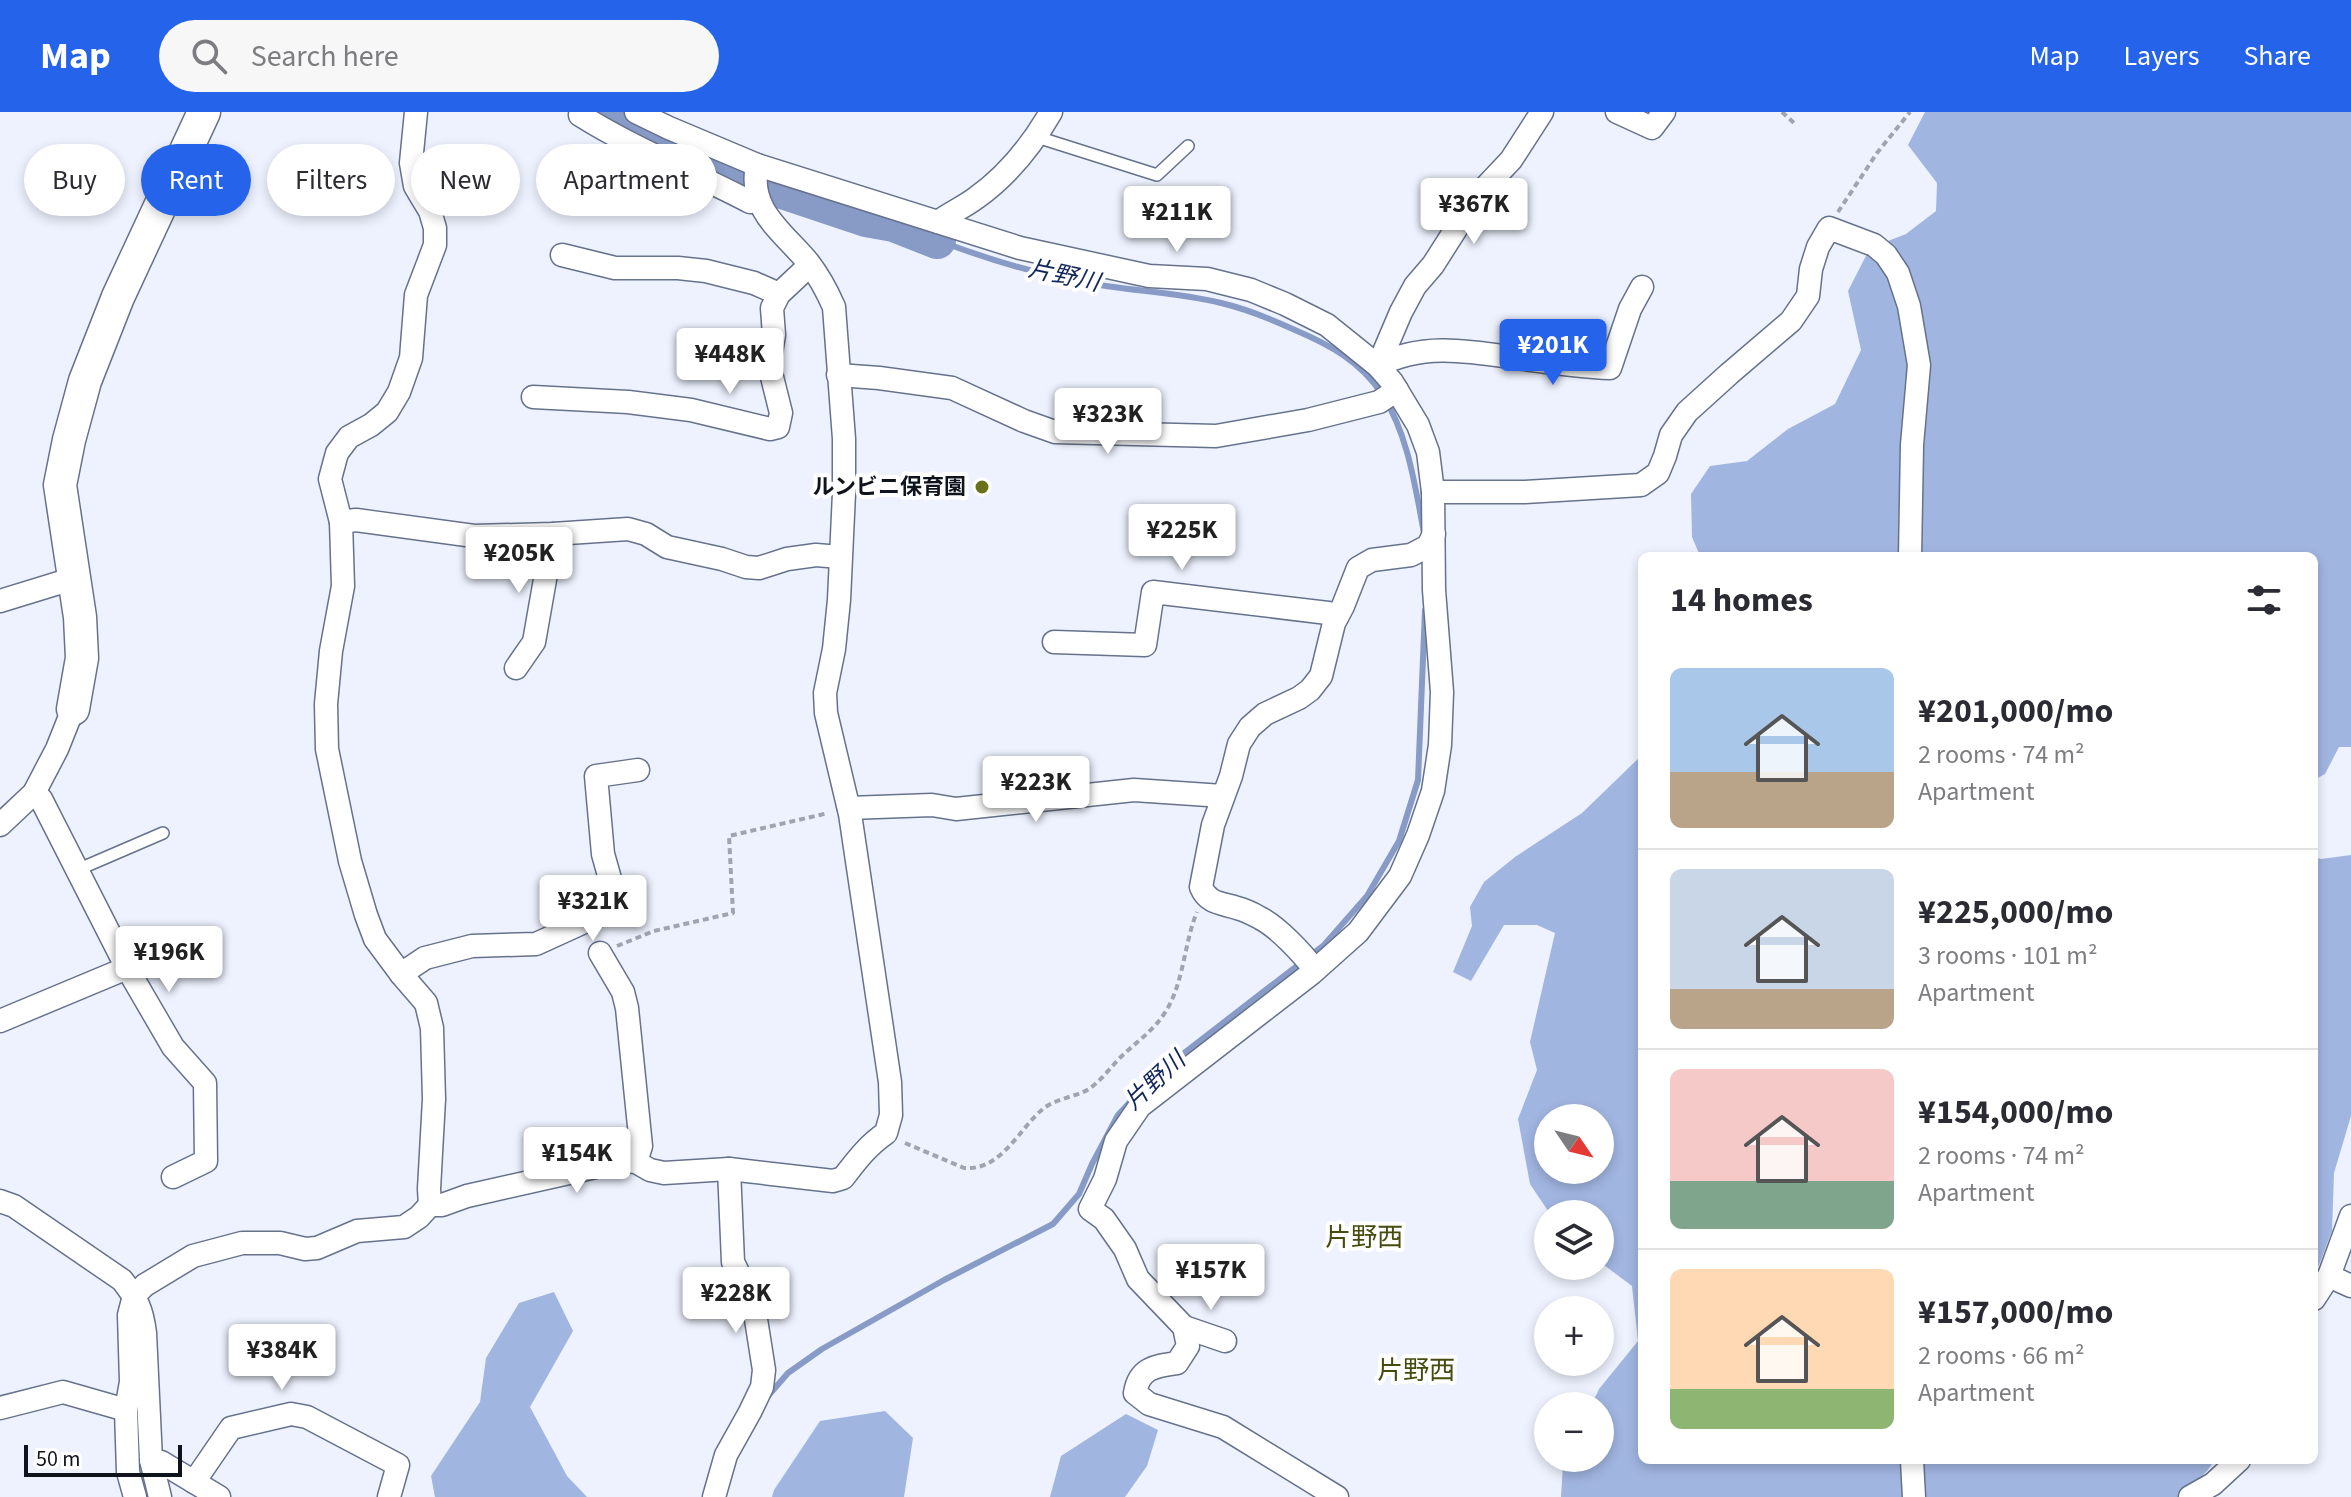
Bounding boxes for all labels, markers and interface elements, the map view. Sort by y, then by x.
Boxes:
search box [159,20,719,92]
text: Map [40,29,111,83]
icon: search [187,34,231,78]
text: Search here [251,35,399,78]
text: Map [2029,36,2079,76]
text: Layers [2123,36,2199,76]
text: Share [2243,36,2311,76]
chip: Buy [24,144,125,216]
chip: Rent [141,144,251,216]
chip: Filters [267,144,395,216]
chip: New [411,144,520,216]
chip: Apartment [536,144,717,216]
pin: ¥367K [1418,178,1530,246]
text: ¥367K [1439,185,1509,222]
pin: ¥211K [1121,186,1233,254]
text: ¥211K [1142,193,1212,230]
water label: 片野川 [1025,251,1106,301]
pin: ¥201K [1497,319,1609,387]
text: ¥201K [1518,326,1588,363]
pin: ¥448K [674,328,786,396]
text: ¥448K [695,335,765,372]
pin: ¥323K [1052,388,1164,456]
text: ¥323K [1073,395,1143,432]
place label: ルンビニ保育園 [812,471,966,503]
marker: ルンビニ保育園 [973,478,991,496]
pin: ¥225K [1126,504,1238,572]
text: ¥225K [1147,511,1217,548]
pin: ¥205K [463,527,575,595]
text: ¥205K [484,534,554,571]
text: 14 homes [1670,576,1813,625]
icon: filters [2242,578,2286,622]
text: ¥201,000/mo [1918,687,2113,736]
icon: home [1734,700,1830,796]
text: 2 rooms · 74 m² [1918,736,2085,773]
pin: ¥223K [980,756,1092,824]
text: ¥223K [1001,763,1071,800]
text: Apartment [1918,773,2035,810]
pin: ¥321K [537,875,649,943]
text: ¥321K [558,882,628,919]
text: ¥225,000/mo [1918,888,2113,937]
icon: home [1734,901,1830,997]
pin: ¥196K [113,926,225,994]
text: ¥196K [134,933,204,970]
text: 3 rooms · 101 m² [1918,937,2097,974]
text: Apartment [1918,974,2035,1011]
water label: 片野川 [1117,1042,1195,1118]
text: ¥154,000/mo [1918,1088,2113,1137]
icon: home [1734,1101,1830,1197]
north arrow [1534,1104,1614,1184]
map controls [1534,1104,1614,1472]
pin: ¥154K [521,1127,633,1195]
text: ¥154K [542,1134,612,1171]
text: 2 rooms · 74 m² [1918,1137,2085,1174]
text: Apartment [1918,1174,2035,1211]
button: layers [1534,1200,1614,1280]
district label: 片野西 [1325,1219,1403,1256]
pin: ¥157K [1155,1244,1267,1312]
text: ¥157K [1176,1251,1246,1288]
pin: ¥228K [680,1267,792,1335]
text: ¥228K [701,1274,771,1311]
text: ¥157,000/mo [1918,1288,2113,1337]
button: + [1534,1296,1614,1376]
icon: home [1734,1301,1830,1397]
pin: ¥384K [226,1324,338,1392]
text: ¥384K [247,1331,317,1368]
text: 2 rooms · 66 m² [1918,1337,2085,1374]
district label: 片野西 [1377,1352,1455,1389]
text: Apartment [1918,1374,2035,1411]
button: − [1534,1392,1614,1472]
scale bar [24,1441,182,1477]
text: 50 m [36,1443,81,1475]

